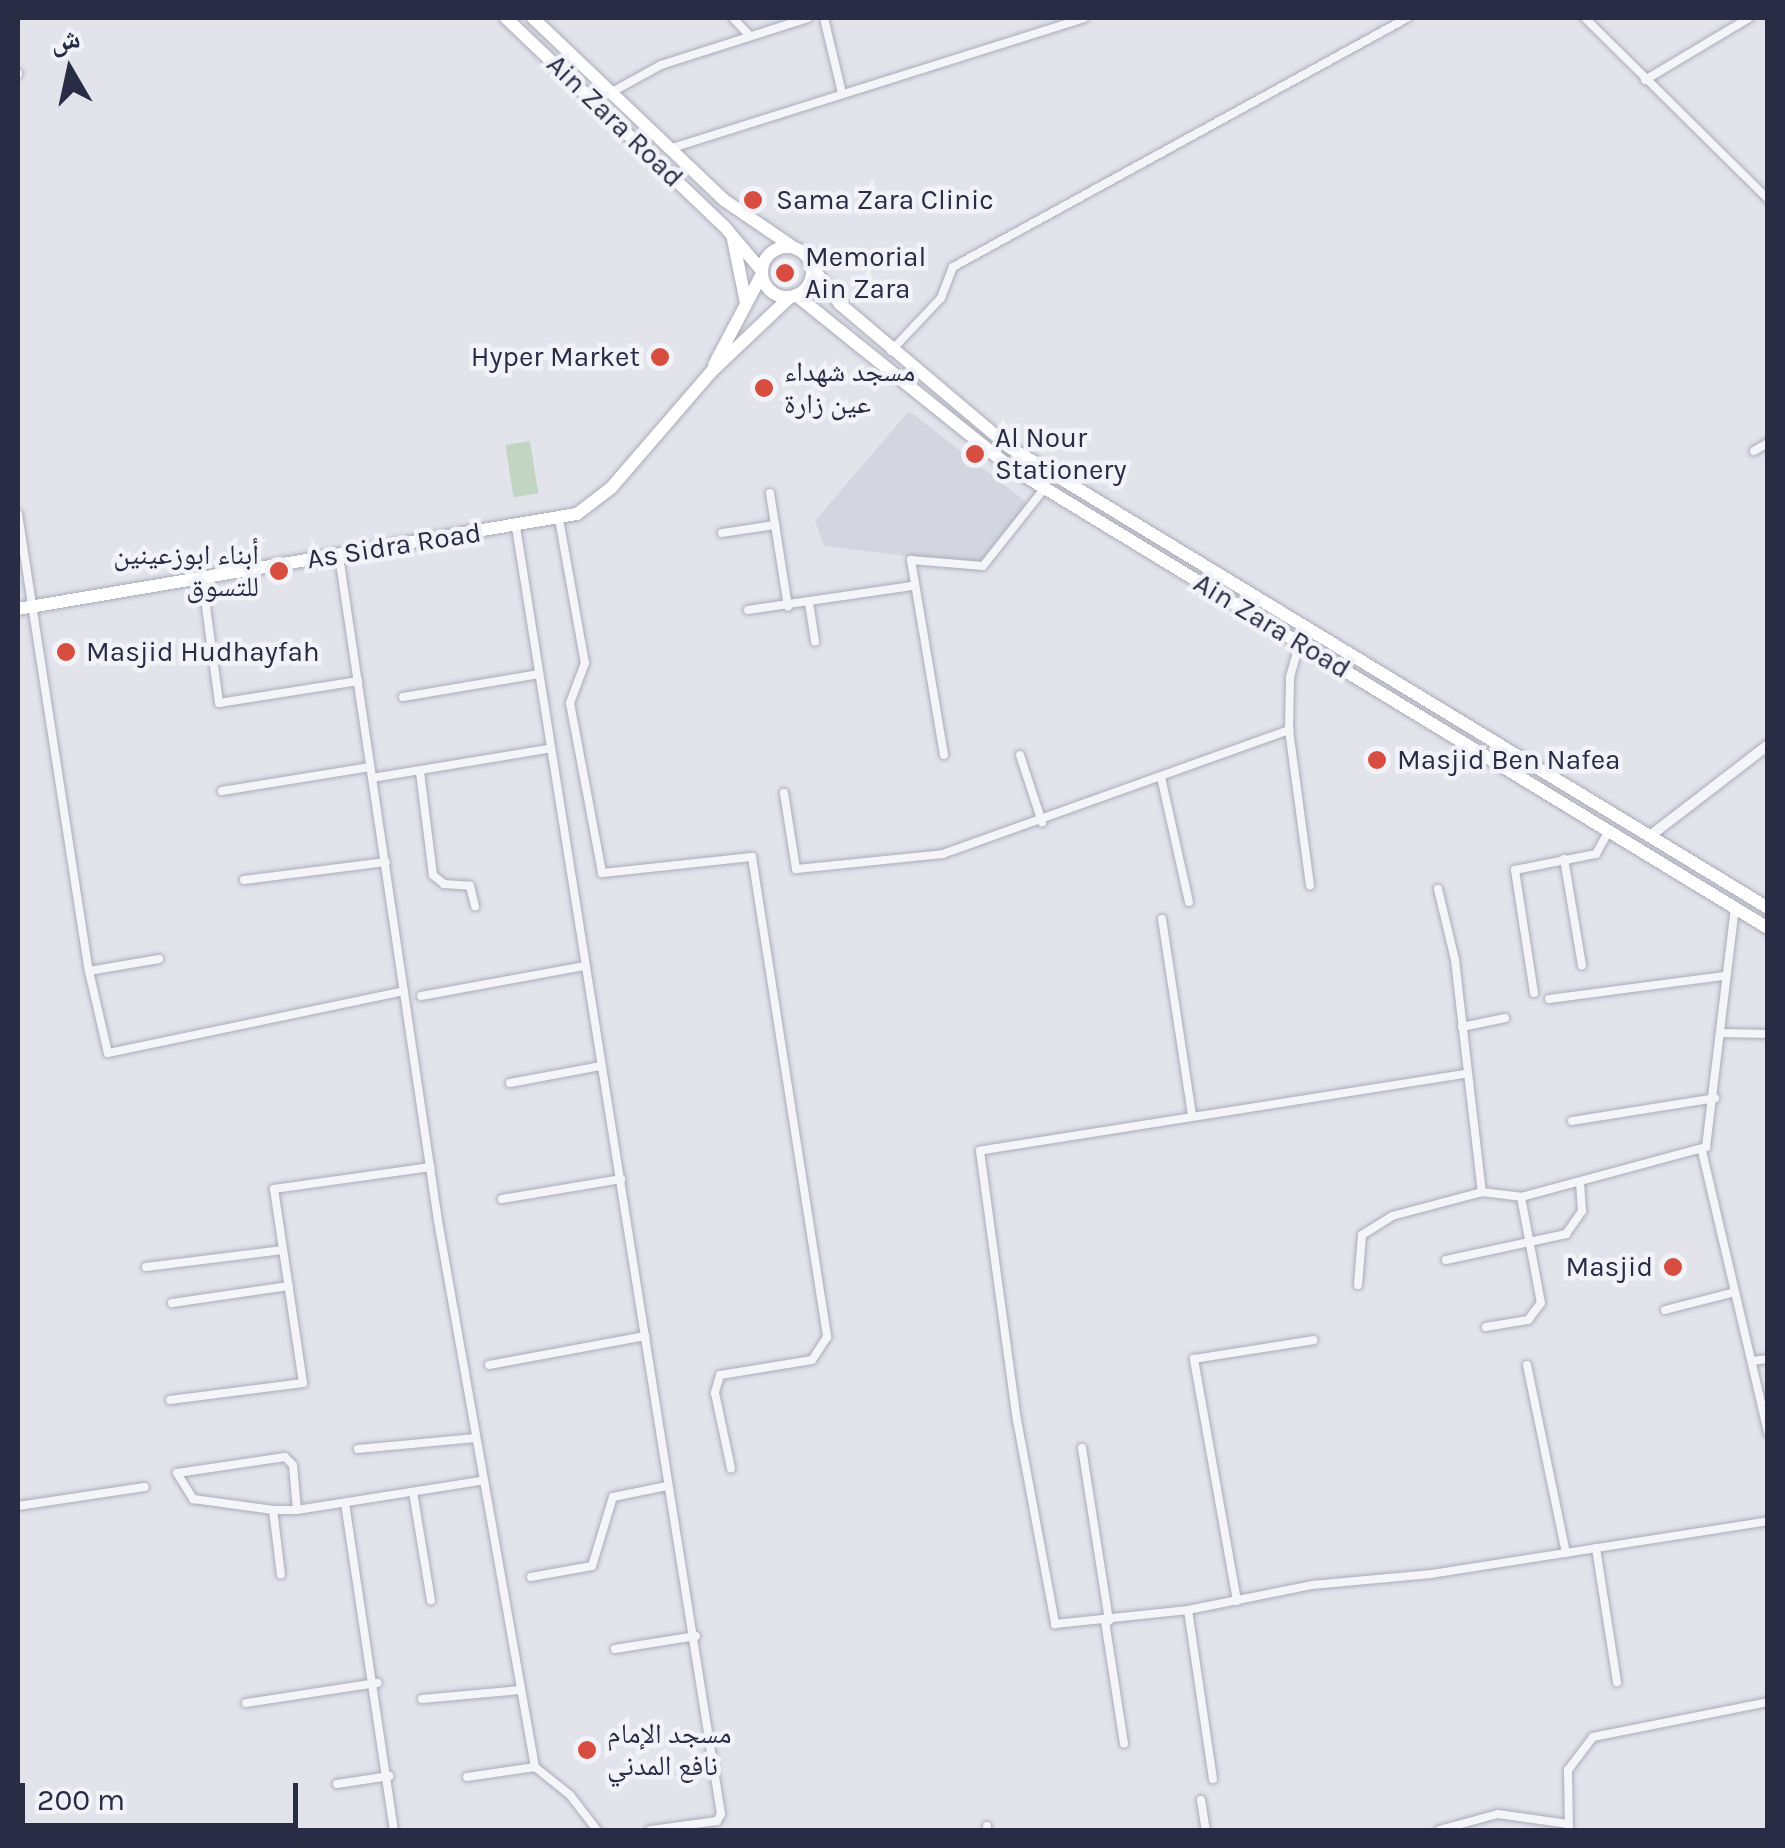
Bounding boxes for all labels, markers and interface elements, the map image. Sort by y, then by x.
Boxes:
north arrow [20,20,120,120]
text: ش [48,21,82,58]
street label: Ain Zara Road [540,48,690,194]
place label: Sama Zara Clinic [776,183,994,217]
marker: Sama Zara Clinic [740,187,766,213]
place label: Memorial Ain Zara [805,240,926,306]
marker: Memorial Ain Zara [774,262,796,284]
place label: Hyper Market [471,340,640,374]
marker: Hyper Market [649,346,671,368]
place label: مسجد شهداء عين زارة [784,355,915,421]
marker: مسجد شهداء عين زارة [753,377,775,399]
place label: Al Nour Stationery [995,421,1126,487]
marker: Al Nour Stationery [964,443,986,465]
street label: As Sidra Road [304,516,484,576]
place label: أبناء ابوزعينين للتسوق [113,538,259,604]
marker: أبناء ابوزعينين للتسوق [268,560,290,582]
street label: Ain Zara Road [1188,566,1356,686]
place label: Masjid Hudhayfah [86,635,320,669]
marker: Masjid Hudhayfah [55,641,77,663]
place label: Masjid Ben Nafea [1397,743,1620,777]
marker: Masjid Ben Nafea [1366,749,1388,771]
place label: Masjid [1565,1250,1653,1284]
marker: Masjid [1662,1256,1684,1278]
place label: مسجد الإمام نافع المدني [607,1717,732,1783]
marker: مسجد الإمام نافع المدني [576,1739,598,1761]
scale bar [25,1763,302,1825]
text: 200 m [37,1782,125,1818]

